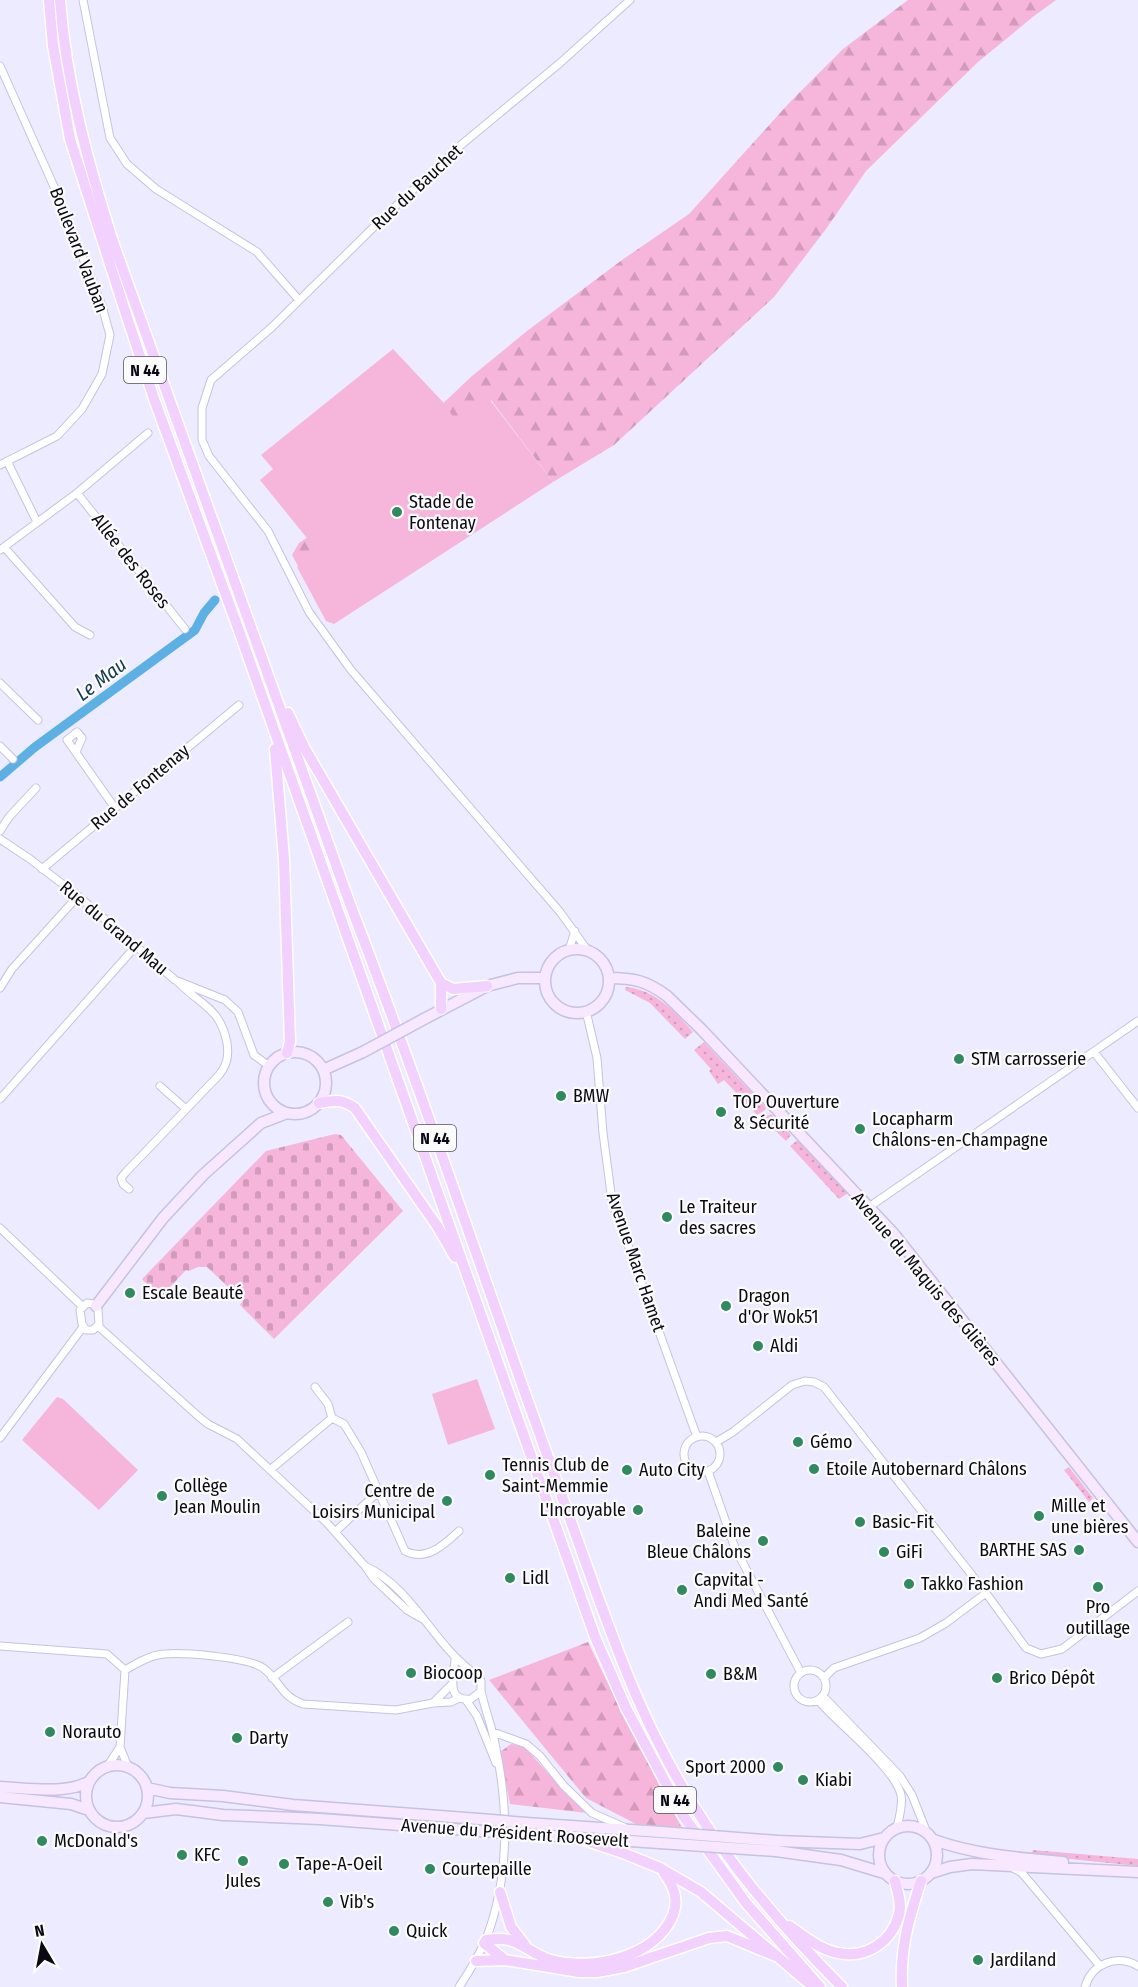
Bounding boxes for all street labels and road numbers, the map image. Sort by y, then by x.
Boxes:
street label: Rue du Bauchet [367,139,467,234]
street label: Boulevard Vauban [45,184,113,316]
road number: N 44 [124,357,166,383]
street label: Allée des Roses [87,509,175,613]
street label: Rue de Fontenay [86,739,194,835]
street label: Rue du Grand Mau [55,876,173,980]
road number: N 44 [414,1125,456,1151]
street label: Avenue du Maquis des Glières [847,1188,1005,1371]
street label: Avenue Marc Hamet [602,1189,670,1335]
road number: N 44 [654,1787,696,1813]
street label: Avenue du Président Roosevelt [400,1814,630,1852]

